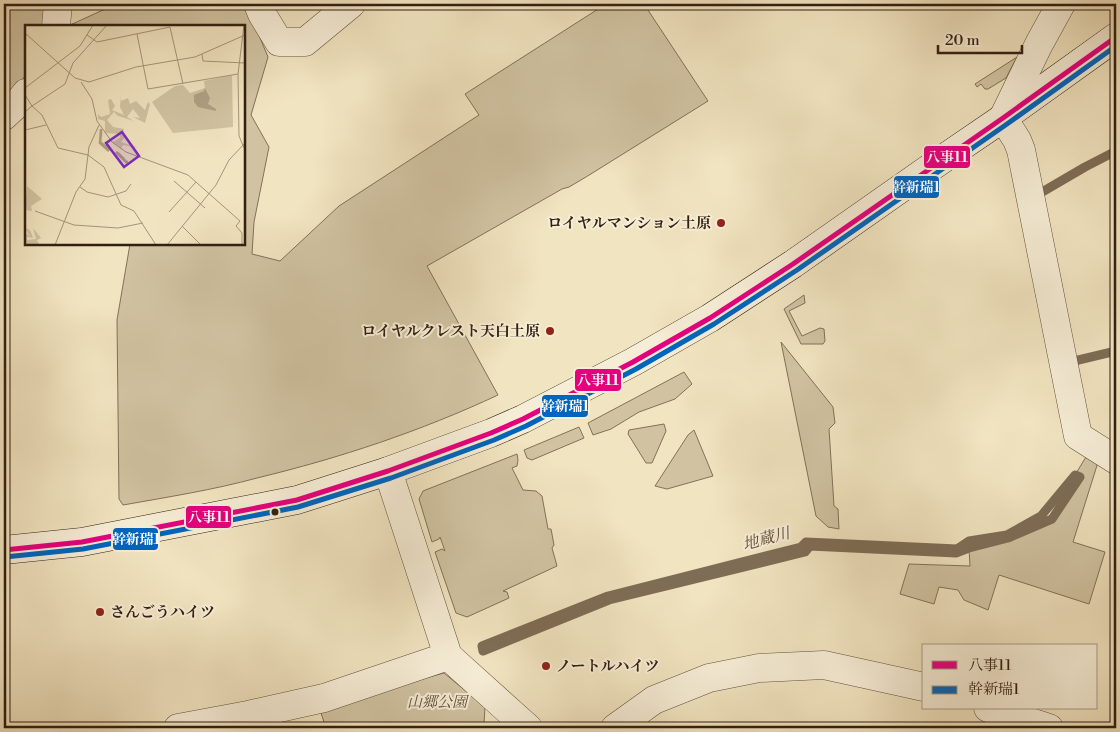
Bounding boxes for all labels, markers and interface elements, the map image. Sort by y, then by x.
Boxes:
scale bar [938,22,1021,54]
inset map [25,25,245,245]
text: 20 m [945,31,980,50]
line badge: 八事11 [923,145,971,169]
text: 八事11 [926,149,968,167]
line badge: 幹新瑞1 [893,175,940,199]
text: 幹新瑞1 [892,179,941,197]
place label: ロイヤルマンション土原 [547,214,711,233]
marker: ロイヤルマンション土原 [715,217,727,229]
place label: ロイヤルクレスト天白土原 [361,322,540,341]
marker: ロイヤルクレスト天白土原 [544,325,556,337]
line badge: 八事11 [574,368,622,392]
text: 八事11 [577,372,619,390]
line badge: 幹新瑞1 [541,394,589,418]
text: 幹新瑞1 [541,398,590,416]
line badge: 八事11 [185,505,232,529]
unlabelled marker [270,507,280,517]
text: 八事11 [188,509,230,527]
water label: 地蔵川 [740,523,794,555]
line badge: 幹新瑞1 [112,527,159,551]
text: 幹新瑞1 [112,531,161,549]
place label: さんごうハイツ [110,603,215,622]
marker: さんごうハイツ [94,606,106,618]
legend [922,644,1098,710]
text: 八事11 [968,656,1012,675]
place label: ノートルハイツ [556,657,660,676]
marker: ノートルハイツ [540,660,552,672]
text: 幹新瑞1 [968,680,1020,699]
park label: 山郷公園 [407,693,470,712]

